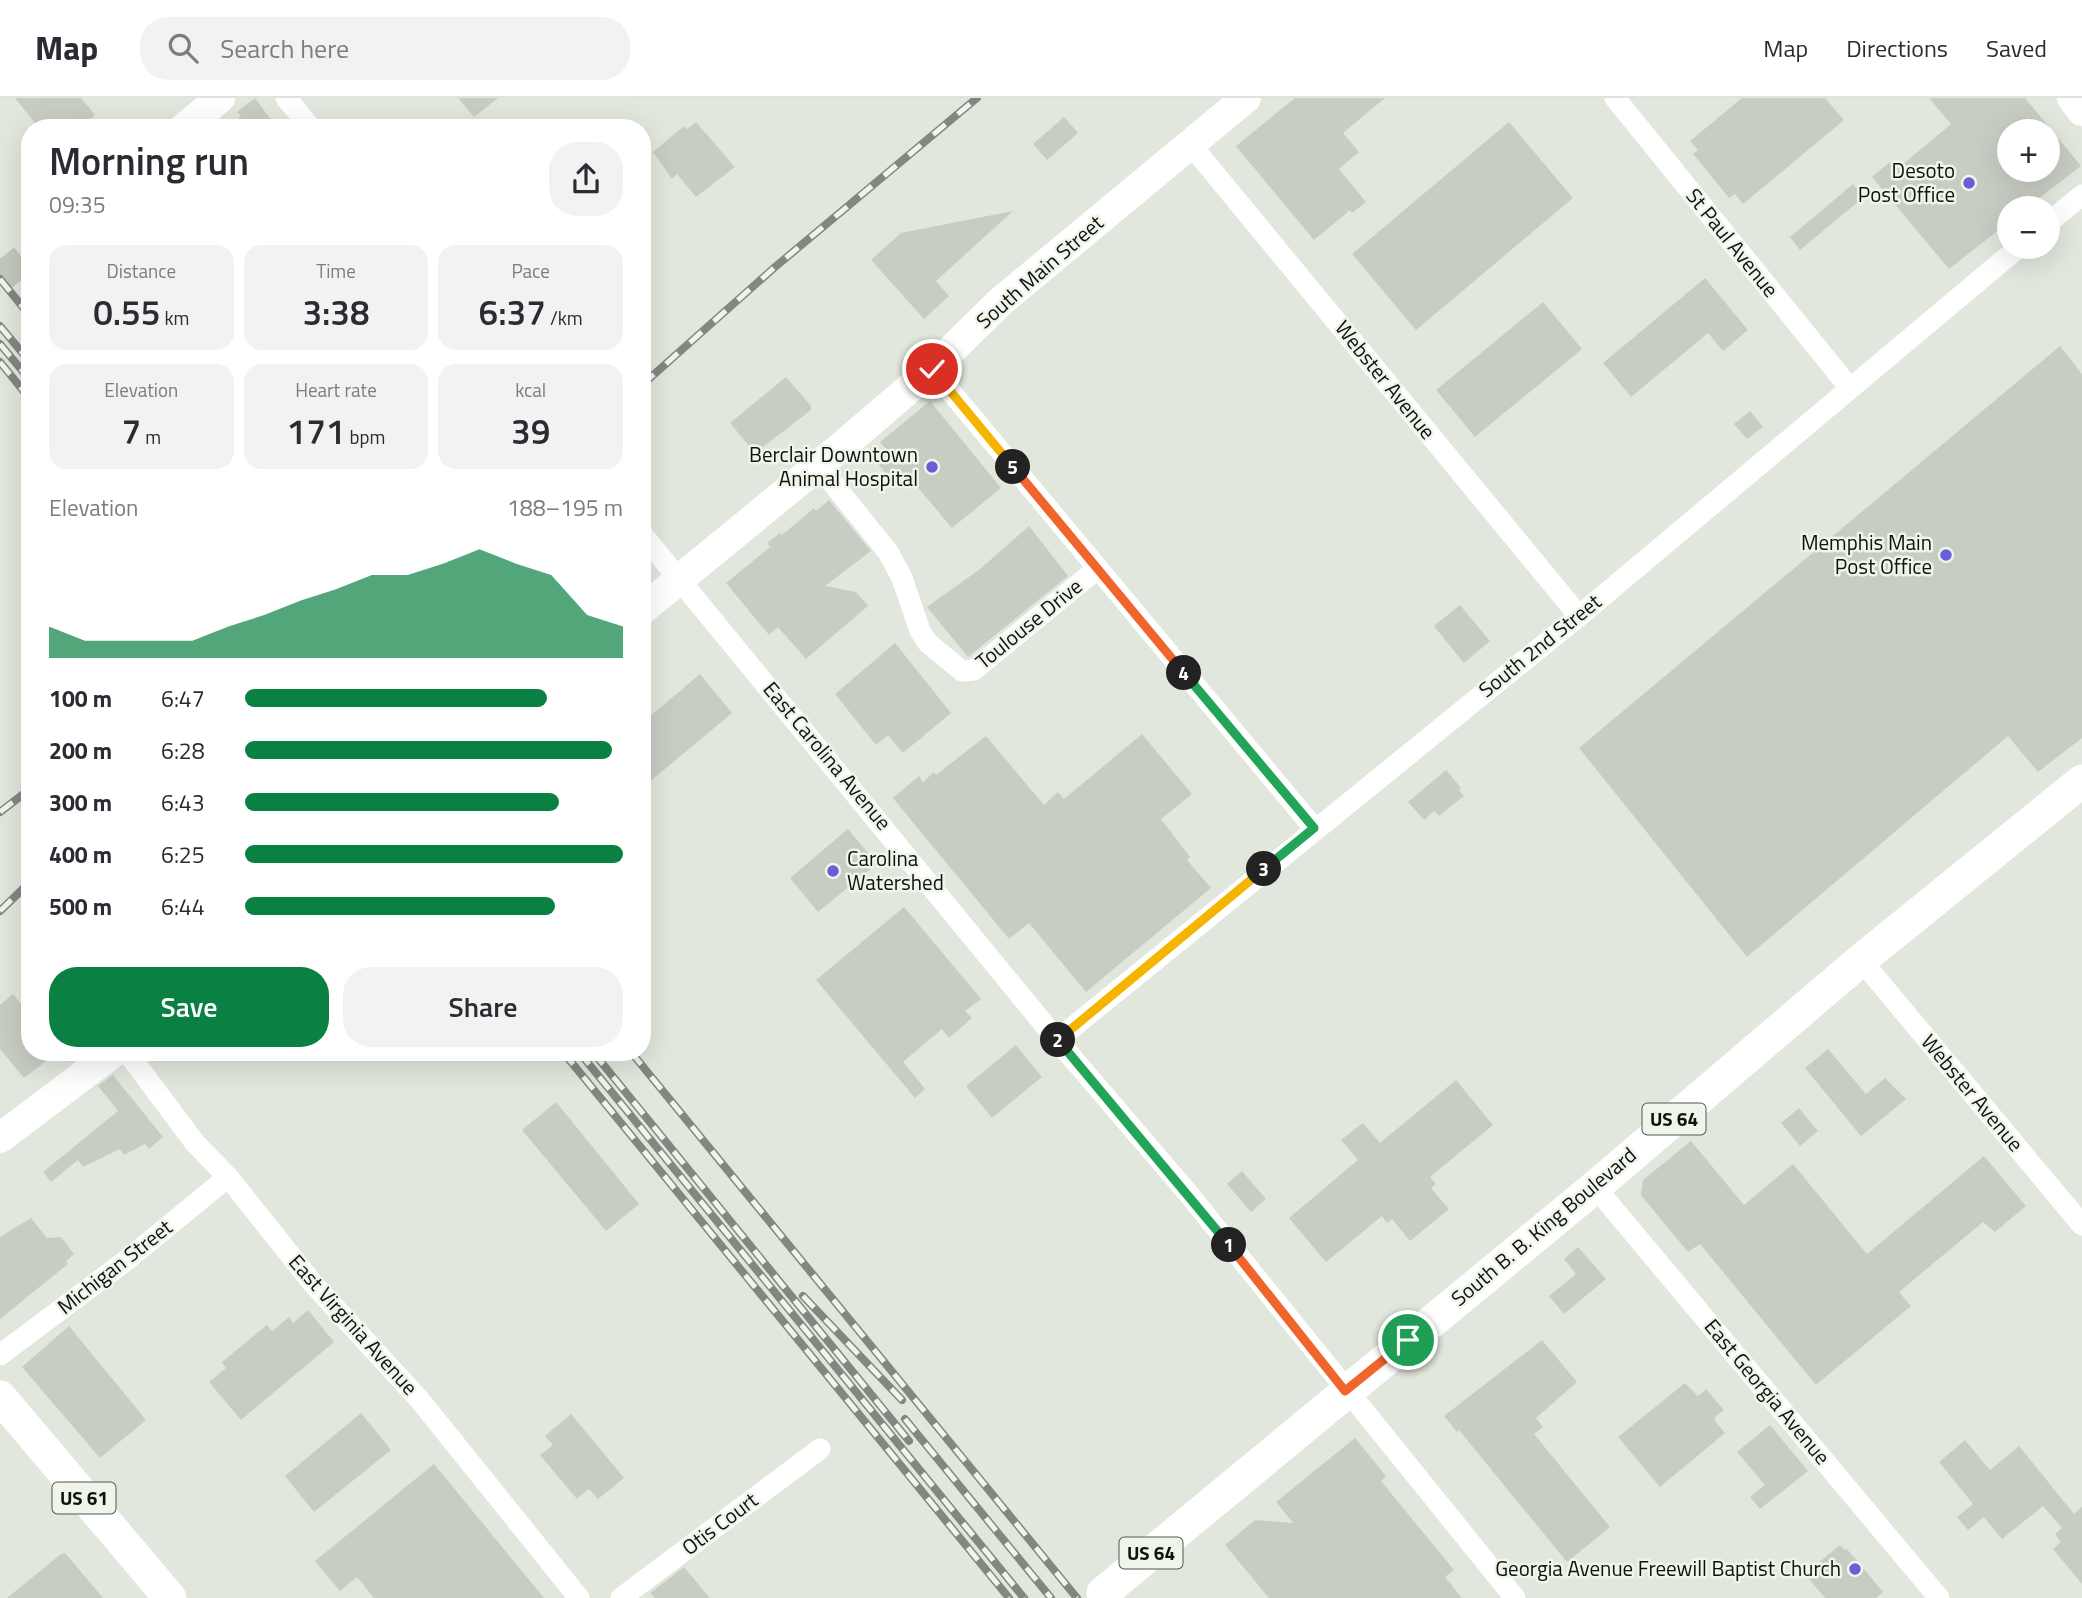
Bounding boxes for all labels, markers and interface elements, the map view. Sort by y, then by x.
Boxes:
search box [140,17,630,80]
text: Map [35,23,98,73]
icon: search [164,29,202,67]
text: Search here [220,29,349,68]
text: Map [1763,30,1808,66]
text: Directions [1846,30,1948,66]
text: Saved [1986,30,2047,66]
map controls [1997,119,2060,259]
button: + [1997,119,2060,182]
text: Morning run [49,132,249,190]
button: share [549,142,623,216]
place label: Desoto Post Office [1858,154,1955,210]
marker: Desoto Post Office [1961,175,1977,191]
street label: St Paul Avenue [1679,181,1787,304]
text: 09:35 [49,187,106,222]
button: − [1997,196,2060,259]
street label: South Main Street [969,206,1111,336]
text: Distance [107,256,176,285]
text: Time [316,256,356,285]
text: Pace [511,256,550,285]
text: 0.55 [93,285,160,339]
text: 3:38 [302,285,370,339]
text: 6:37 [479,285,546,339]
text: km [160,303,190,332]
text: /km [546,303,583,332]
street label: Webster Avenue [1328,313,1444,446]
pin [902,339,962,399]
icon: check [913,350,951,388]
text: Elevation [104,375,178,404]
text: Heart rate [295,375,377,404]
text: kcal [515,375,546,404]
text: 7 [121,404,141,458]
text: 171 [287,404,345,458]
text: 39 [511,404,550,458]
text: m [141,422,161,451]
text: bpm [345,422,385,451]
place label: Berclair Downtown Animal Hospital [749,438,918,494]
pin: 5 [996,450,1030,484]
text: 5 [1007,452,1018,481]
marker: Berclair Downtown Animal Hospital [924,459,940,475]
text: Elevation [49,490,138,525]
text: 188–195 m [507,490,623,525]
place label: Memphis Main Post Office [1801,526,1932,582]
marker: Memphis Main Post Office [1938,547,1954,563]
street label: Toulouse Drive [968,570,1089,676]
street label: South 2nd Street [1471,585,1608,705]
pin: 4 [1166,656,1202,690]
text: 4 [1178,658,1189,687]
street label: East Carolina Avenue [756,674,900,837]
text: 100 m [49,681,112,716]
text: 6:47 [161,681,205,716]
text: 200 m [49,733,112,768]
text: 6:28 [161,733,205,768]
text: 300 m [49,785,112,820]
text: 6:43 [161,785,205,820]
text: 400 m [49,837,112,872]
text: 6:25 [161,837,205,872]
place label: Carolina Watershed [847,842,944,898]
pin: 3 [1246,852,1282,886]
text: 3 [1258,854,1269,883]
marker: Carolina Watershed [825,863,841,879]
text: 500 m [49,889,112,924]
text: 6:44 [161,889,205,924]
button: Save [49,967,329,1047]
button: Share [343,967,623,1047]
pin: 2 [1040,1023,1076,1058]
text: 2 [1052,1025,1063,1054]
street label: Webster Avenue [1914,1026,2032,1158]
road number: US 64 [1642,1104,1706,1134]
street label: South B. B. King Boulevard [1444,1139,1643,1313]
street label: Michigan Street [50,1211,179,1321]
pin: 1 [1212,1228,1246,1262]
text: 1 [1223,1230,1234,1259]
street label: East Virginia Avenue [282,1247,426,1402]
pin [1378,1310,1438,1370]
street label: East Georgia Avenue [1697,1311,1838,1471]
icon: arrive [1389,1321,1427,1359]
road number: US 61 [52,1482,116,1514]
street label: Otis Court [675,1483,765,1563]
road number: US 64 [1120,1538,1182,1568]
place label: Georgia Avenue Freewill Baptist Church [1495,1552,1841,1584]
marker: Georgia Avenue Freewill Baptist Church [1847,1561,1863,1577]

